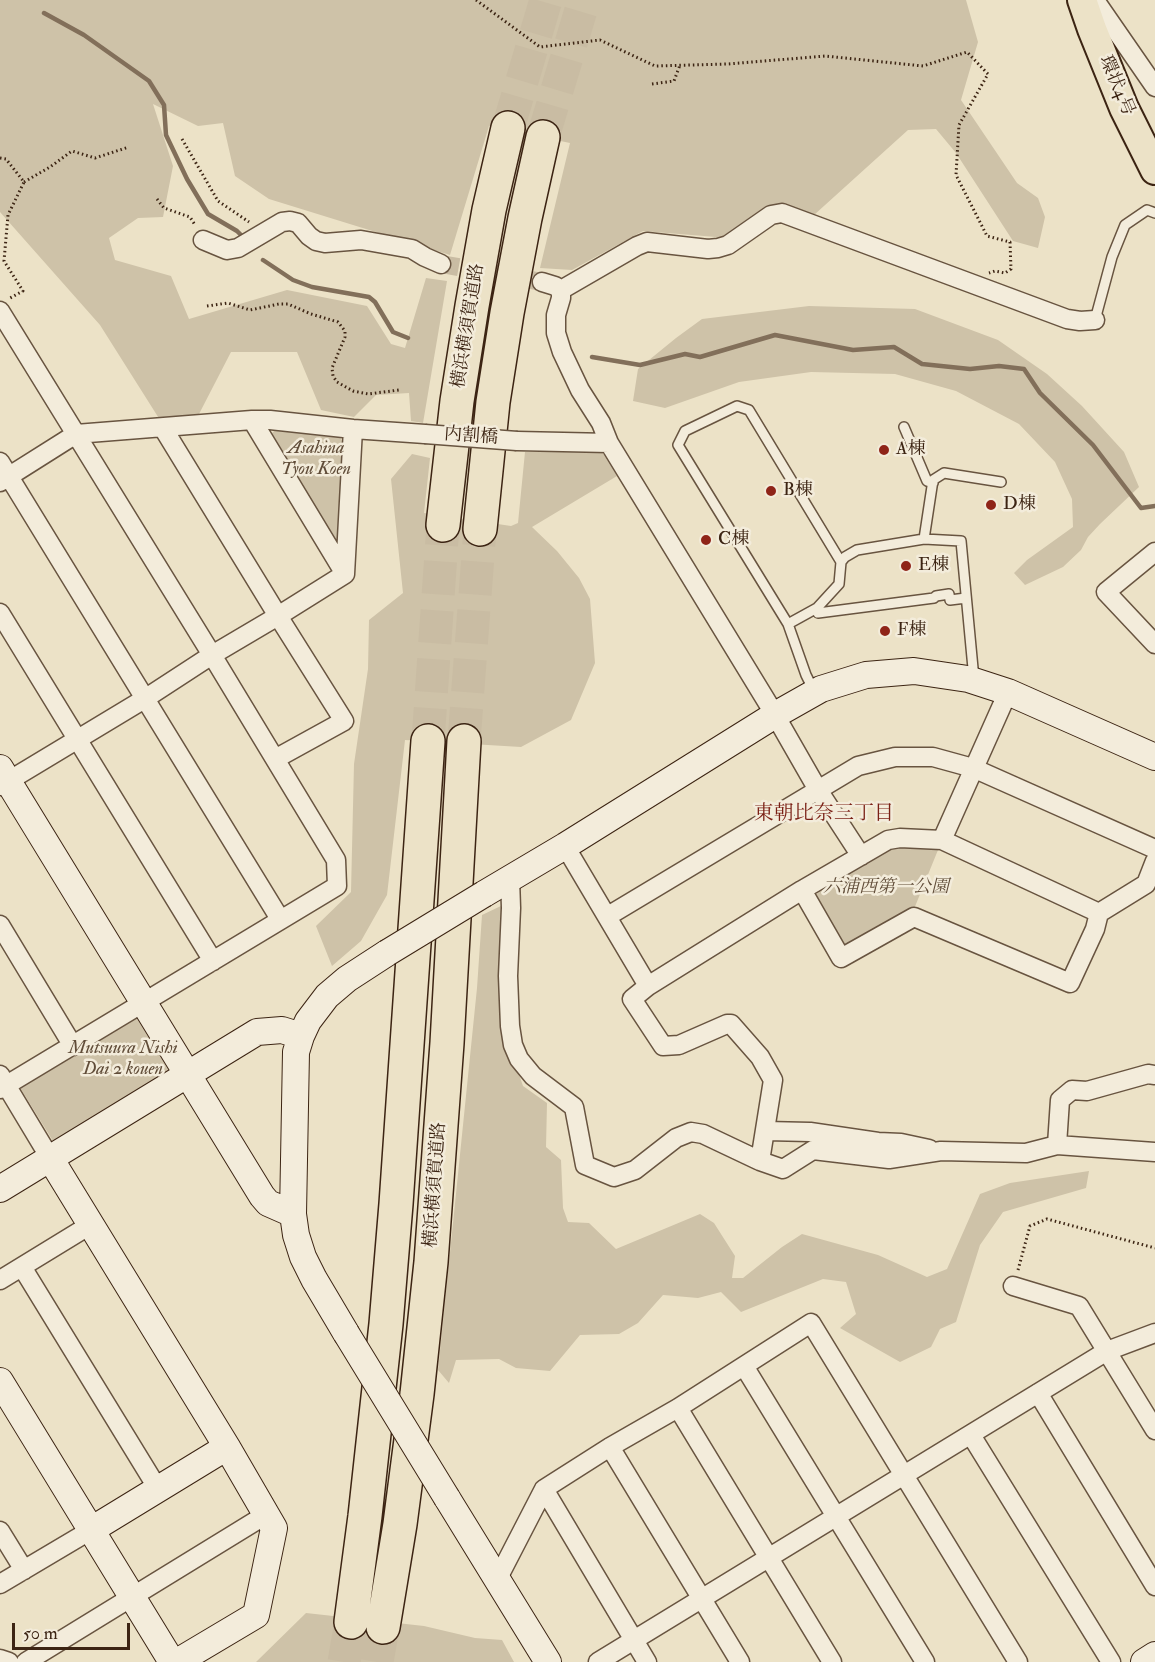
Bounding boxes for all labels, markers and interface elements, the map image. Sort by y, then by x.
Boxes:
street label: 環状4号 [1094,52,1138,120]
street label: 横浜横須賀道路 [448,262,490,390]
street label: 内割橋 [443,424,499,450]
park label: Asahina Tyou Koen [281,438,351,480]
place label: A棟 [896,439,925,461]
marker: A棟 [877,443,891,457]
place label: B棟 [783,480,813,502]
marker: B棟 [764,484,778,498]
place label: D棟 [1003,494,1036,516]
marker: D棟 [984,498,998,512]
place label: C棟 [718,529,749,551]
marker: C棟 [699,533,713,547]
place label: E棟 [918,555,949,577]
marker: E棟 [899,559,913,573]
place label: F棟 [897,620,926,642]
marker: F棟 [878,624,892,638]
district label: 東朝比奈三丁目 [754,803,894,827]
park label: 六浦西第一公園 [823,877,949,899]
park label: Mutsuura Nishi Dai 2 kouen [68,1038,178,1080]
street label: 横浜横須賀道路 [421,1121,451,1249]
scale bar [15,1611,134,1649]
text: 50 m [23,1622,58,1645]

